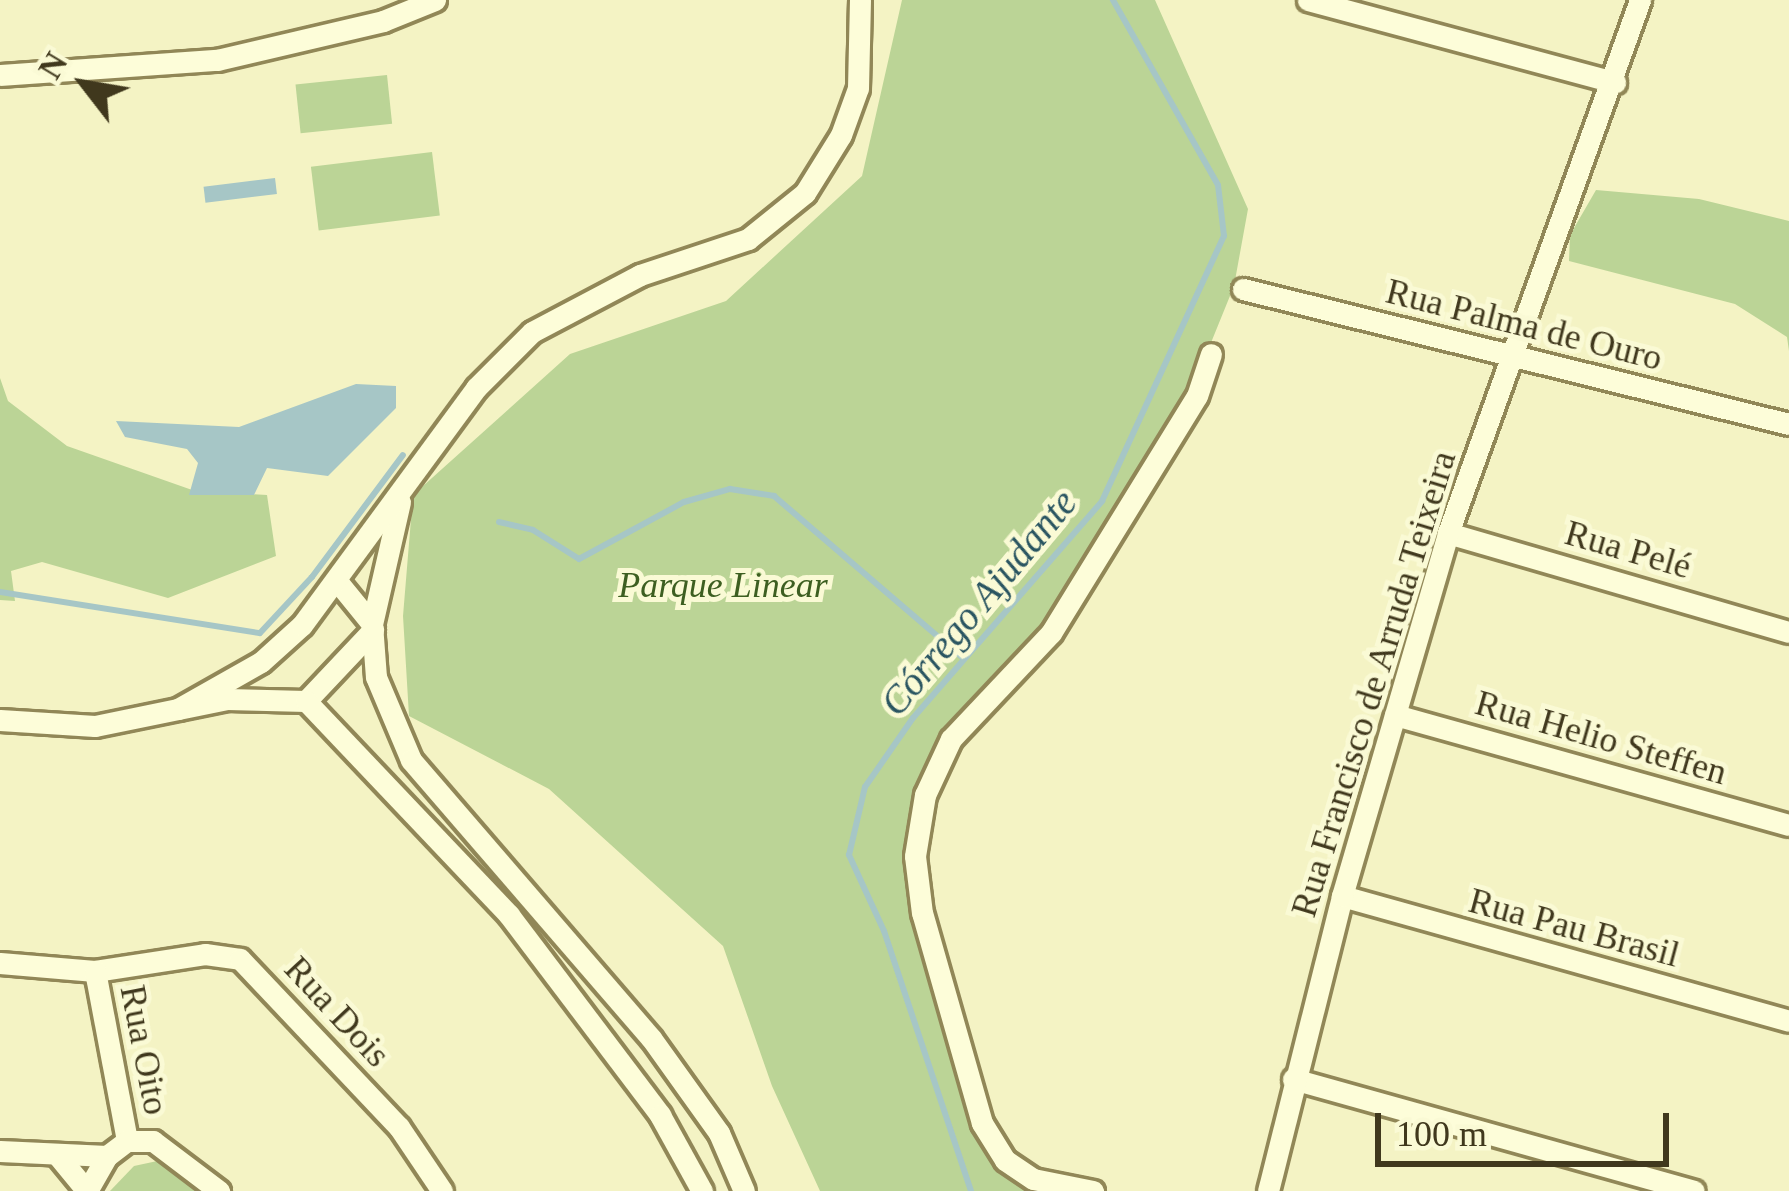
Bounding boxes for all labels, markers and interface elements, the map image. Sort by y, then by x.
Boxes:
north arrow [24,24,144,144]
text: N [32,46,75,85]
street label: Rua Palma de Ouro [1382,270,1666,380]
street label: Rua Francisco de Arruda Teixeira [1282,445,1466,923]
water label: Córrego Ajudante [871,480,1087,726]
street label: Rua Pelé [1560,511,1696,589]
park label: Parque Linear [618,564,828,608]
street label: Rua Helio Steffen [1470,682,1732,794]
street label: Rua Pau Brasil [1464,879,1684,977]
street label: Rua Dois [275,948,399,1076]
street label: Rua Oito [110,982,178,1118]
scale bar [1381,1089,1675,1163]
text: 100 m [1396,1114,1487,1154]

